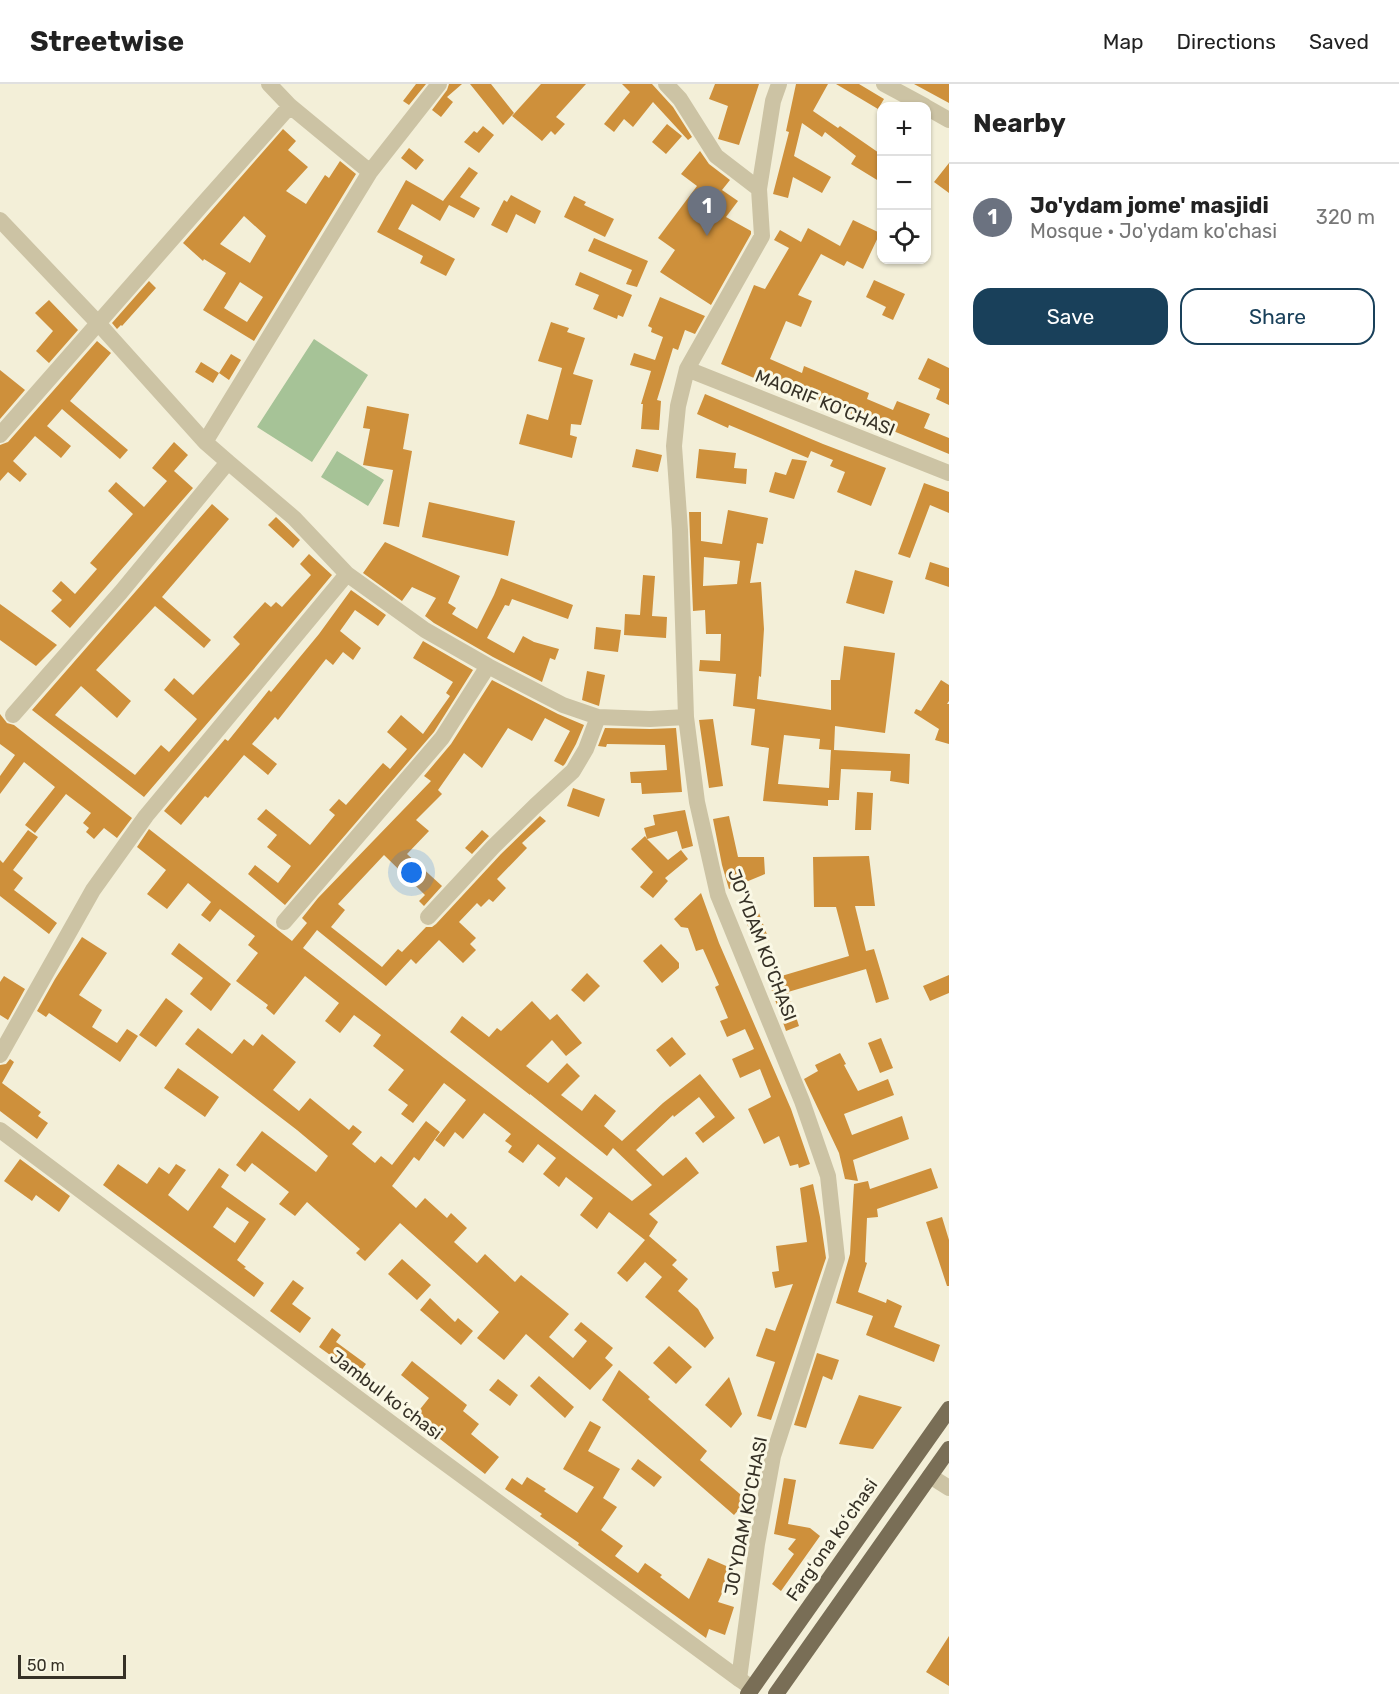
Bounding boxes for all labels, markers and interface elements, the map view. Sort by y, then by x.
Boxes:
text: Streetwise [30,25,184,58]
text: Map [1103,29,1144,54]
text: Directions [1177,29,1276,54]
text: Saved [1309,29,1369,54]
map controls [877,102,931,264]
button: + [877,102,931,156]
text: Nearby [973,108,1066,139]
button: − [877,156,931,210]
pin: 1 [688,186,726,236]
text: Jo'ydam jome' masjidi [1030,192,1269,219]
text: 1 [988,205,997,229]
text: 320 m [1316,205,1375,229]
button: locate [877,210,931,264]
text: Mosque · Jo'ydam ko'chasi [1030,219,1277,243]
button: Save [973,288,1168,345]
button: Share [1180,288,1375,345]
street label: MAORIF KO'CHASI [752,365,898,441]
your location [397,858,426,887]
street label: JO'YDAM KO'CHASI [723,866,801,1024]
street label: Jambul koʻchasi [325,1346,447,1444]
street label: JO'YDAM KO'CHASI [720,1435,772,1597]
street label: Fargʻona koʻchasi [782,1475,882,1605]
scale bar [18,1652,126,1680]
text: 50 m [27,1656,65,1675]

